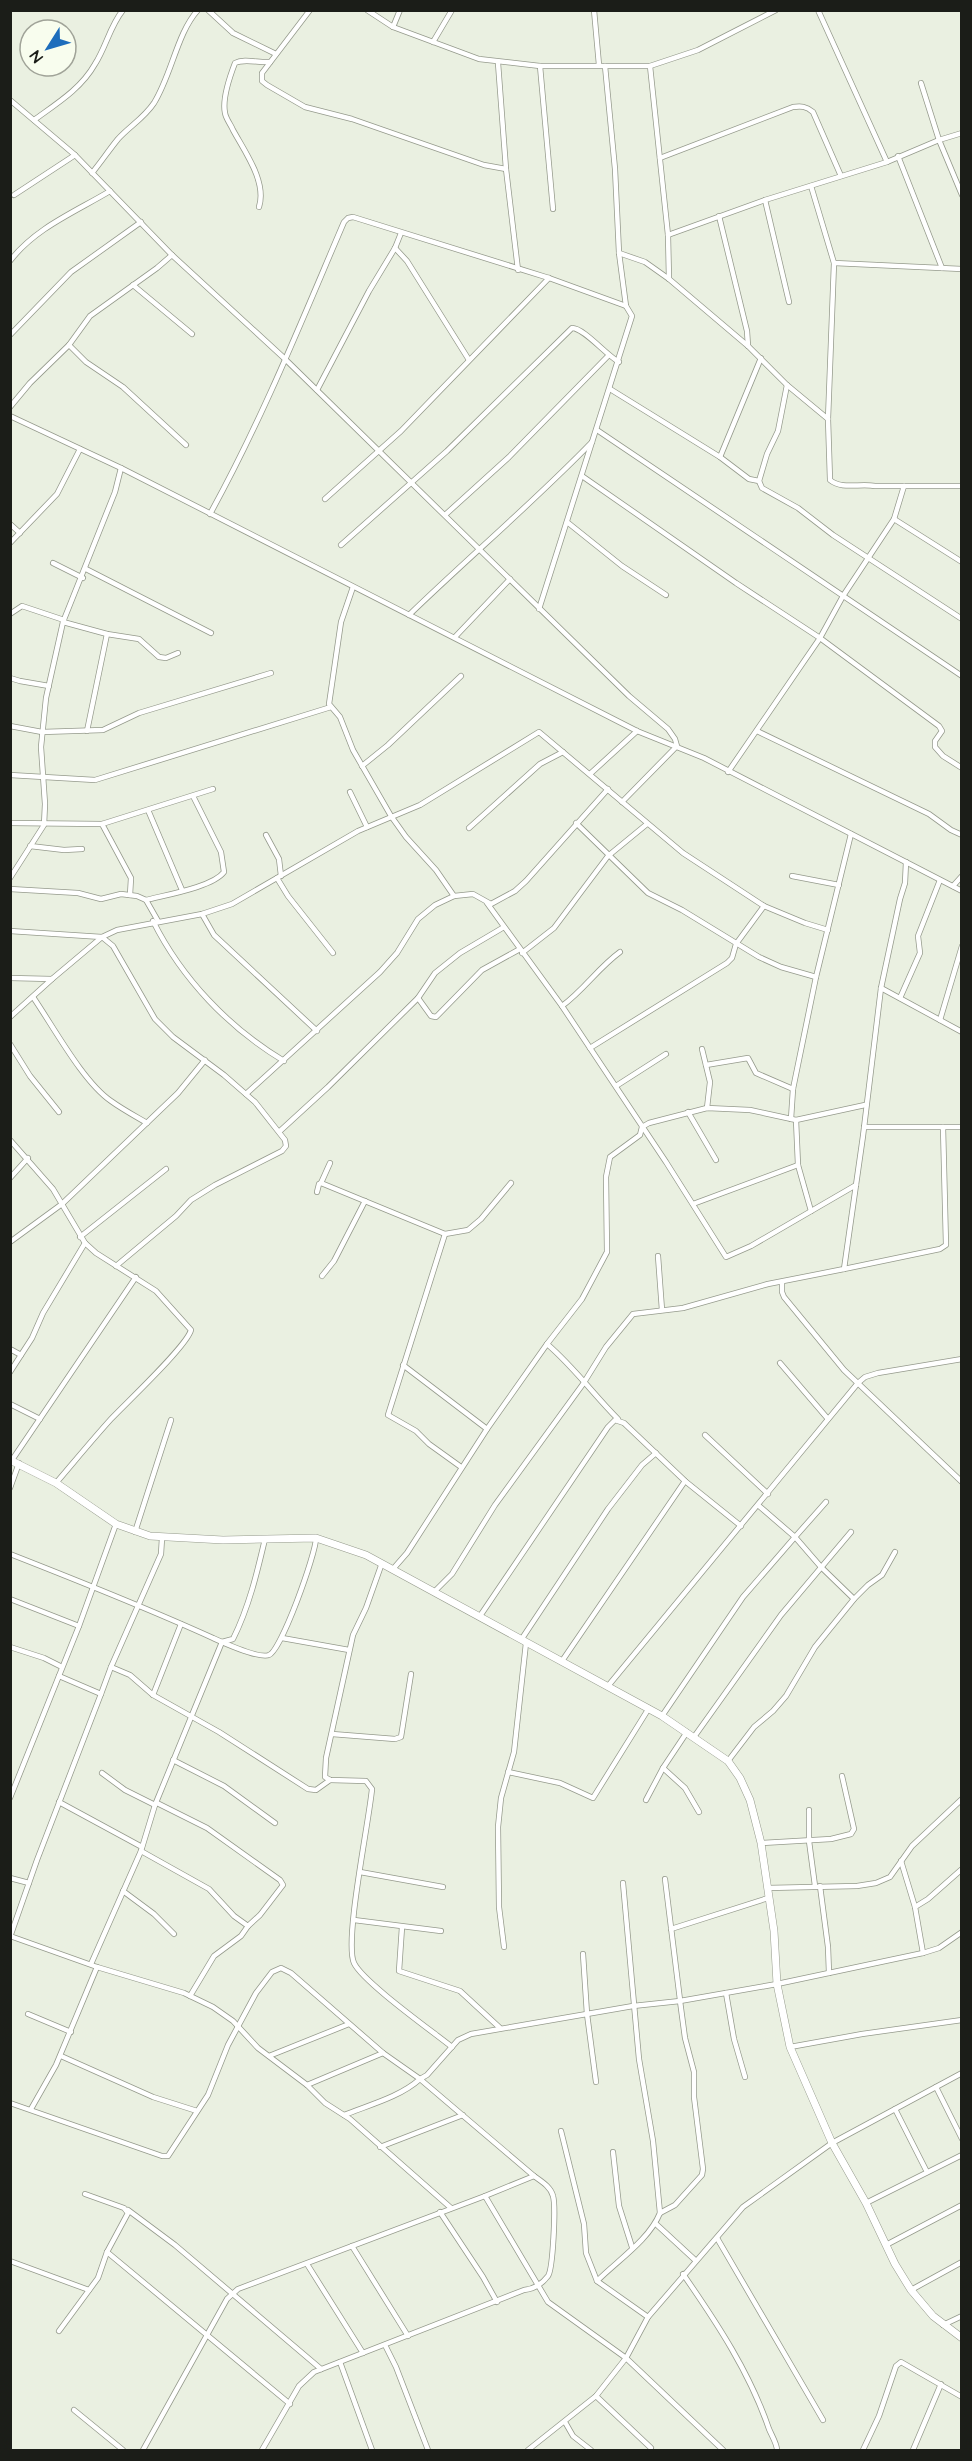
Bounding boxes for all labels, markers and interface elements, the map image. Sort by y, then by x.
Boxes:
north arrow [18,18,78,78]
text: N [24,46,48,68]

